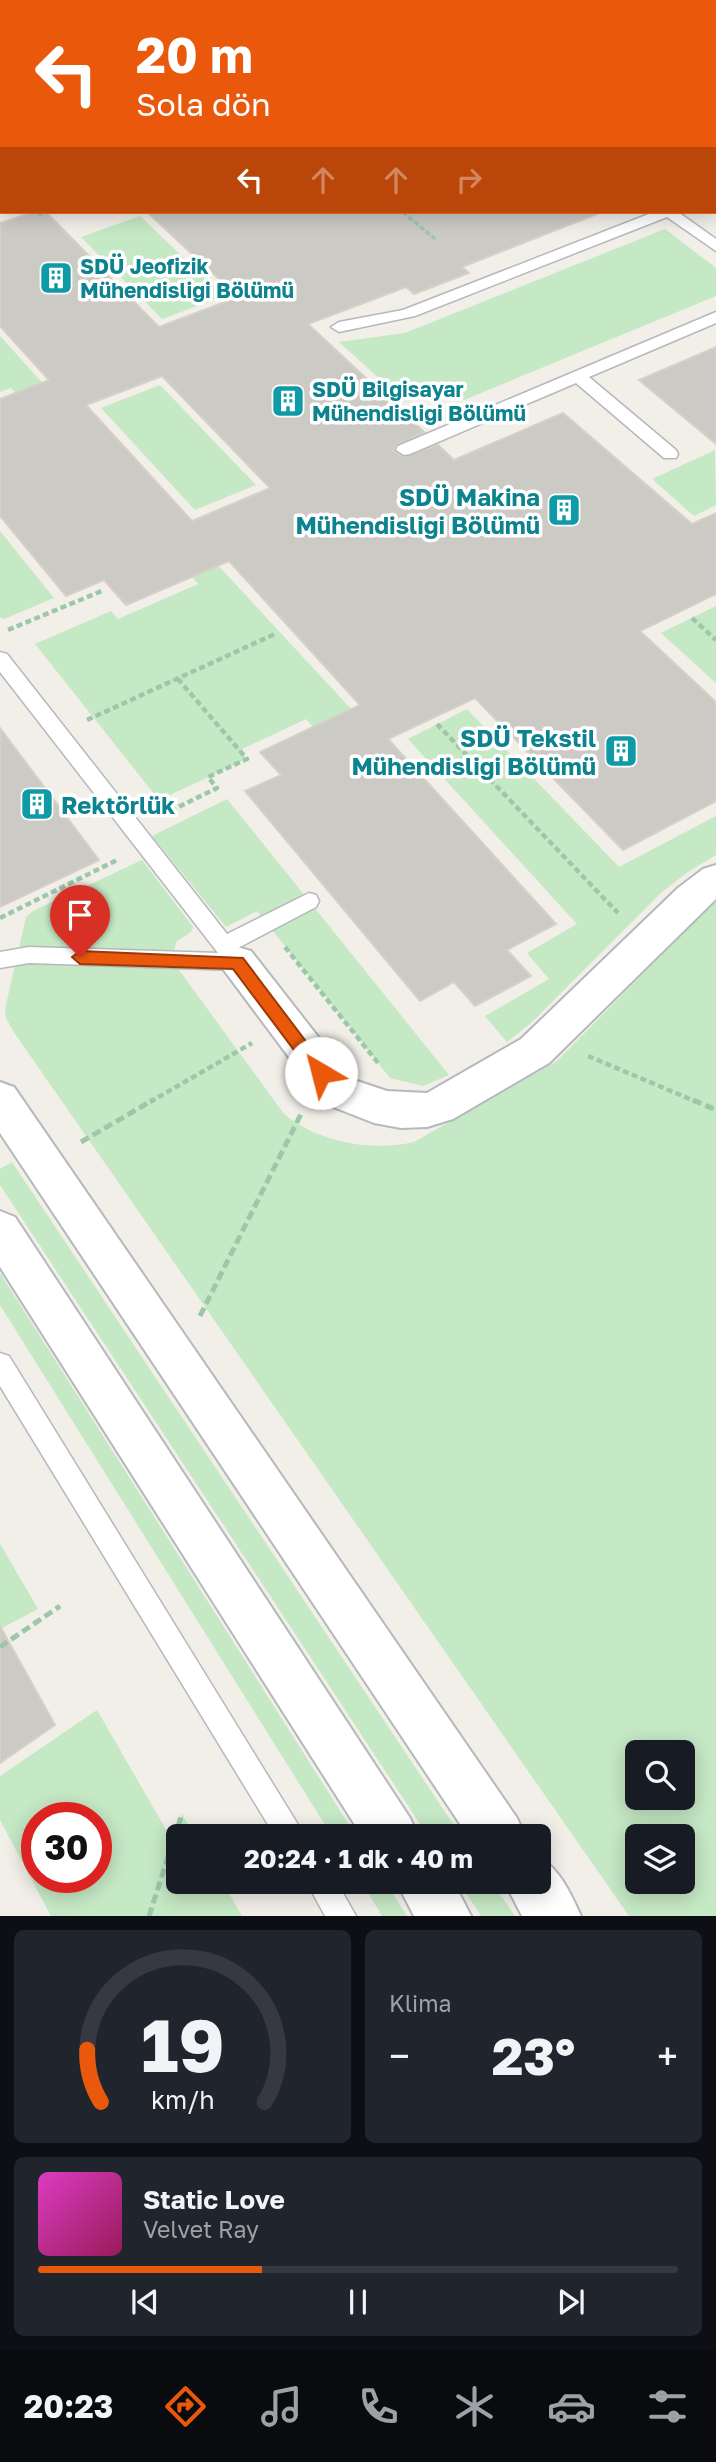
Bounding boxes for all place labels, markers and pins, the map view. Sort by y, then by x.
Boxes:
place label: SDÜ Jeofizik Mühendisliği Bölümü [80,253,294,303]
building icon: SDÜ Jeofizik Mühendisliği Bölümü [37,259,75,297]
place label: SDÜ Bilgisayar Mühendisliği Bölümü [312,376,526,426]
building icon: SDÜ Bilgisayar Mühendisliği Bölümü [269,382,307,420]
place label: SDÜ Makina Mühendisliği Bölümü [296,482,540,539]
building icon: SDÜ Makina Mühendisliği Bölümü [545,491,583,529]
place label: SDÜ Tekstil Mühendisliği Bölümü [352,723,596,780]
building icon: SDÜ Tekstil Mühendisliği Bölümü [602,732,640,770]
building icon: Rektörlük [18,785,56,823]
place label: Rektörlük [61,790,175,819]
pin [50,885,110,957]

